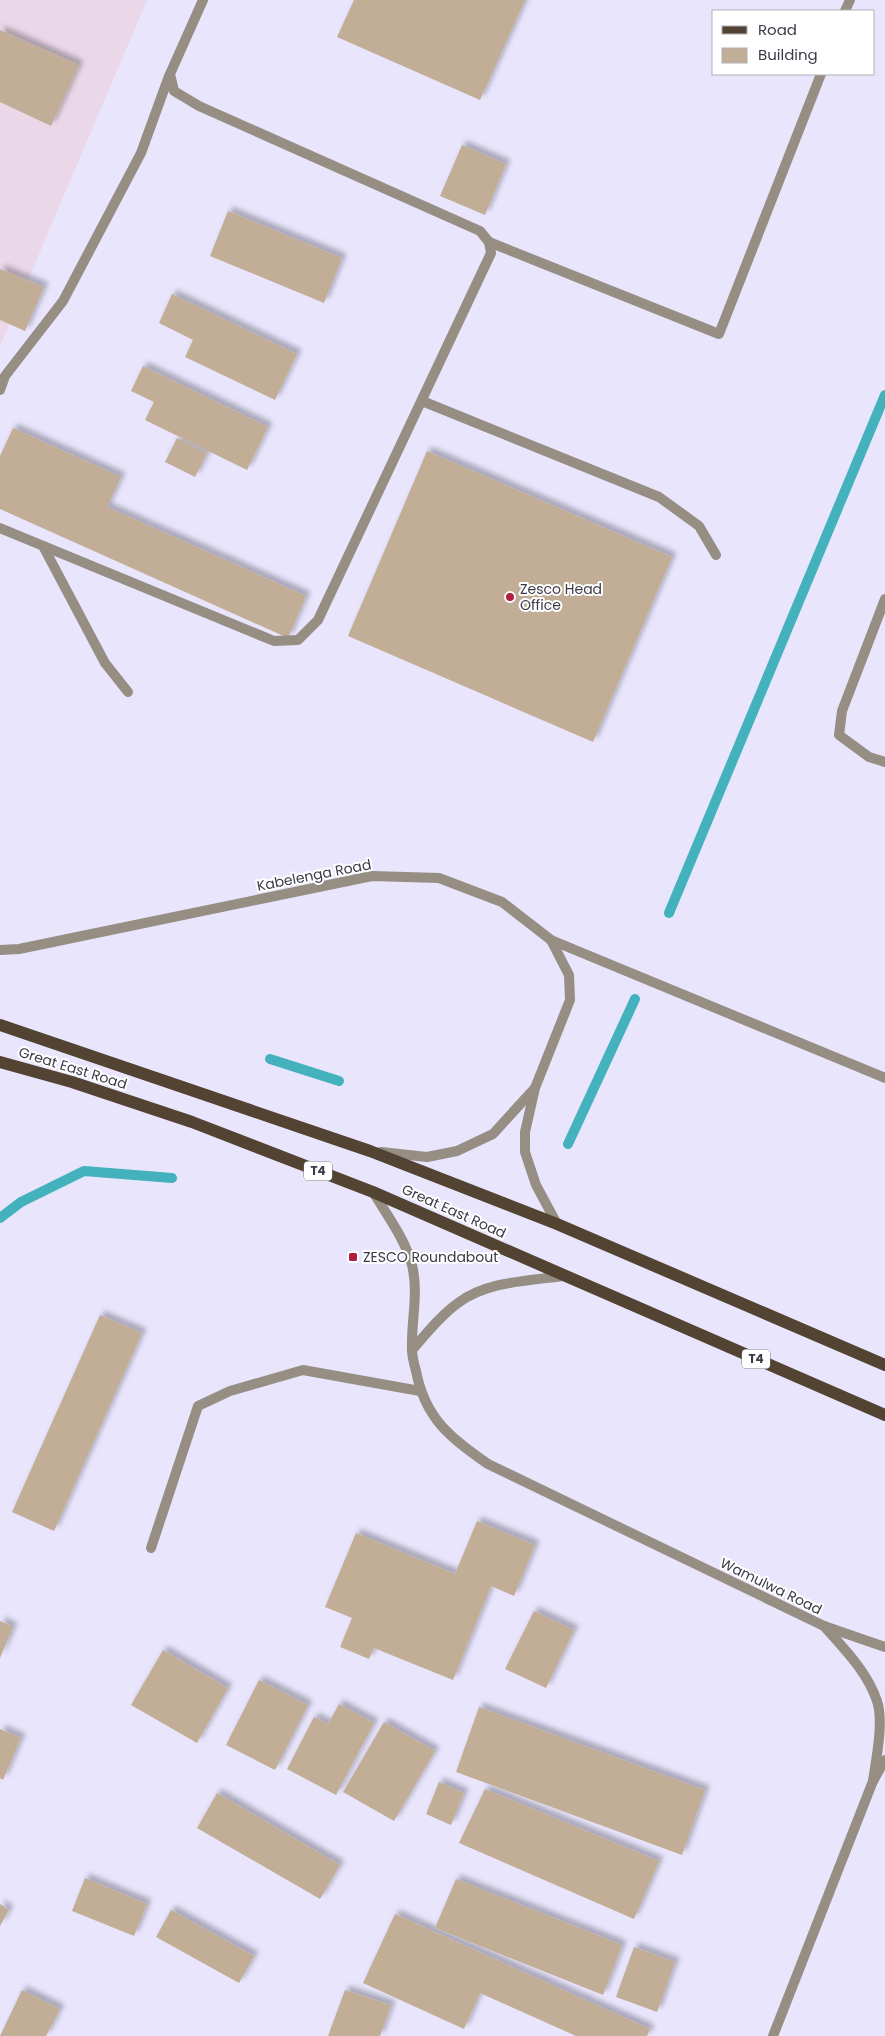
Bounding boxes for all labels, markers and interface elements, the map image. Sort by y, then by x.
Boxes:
legend [712,10,875,75]
text: Road [758,19,797,40]
text: Building [758,44,818,65]
place label: Zesco Head Office [520,579,602,615]
marker: Zesco Head Office [504,591,516,603]
street label: Kabelenga Road [255,854,373,896]
street label: Great East Road [16,1042,130,1094]
road number: T4 [304,1162,332,1180]
street label: Great East Road [399,1179,509,1243]
place label: ZESCO Roundabout [363,1247,498,1267]
marker: ZESCO Roundabout [347,1251,359,1263]
road number: T4 [742,1350,770,1368]
street label: Wamulwa Road [717,1553,825,1619]

